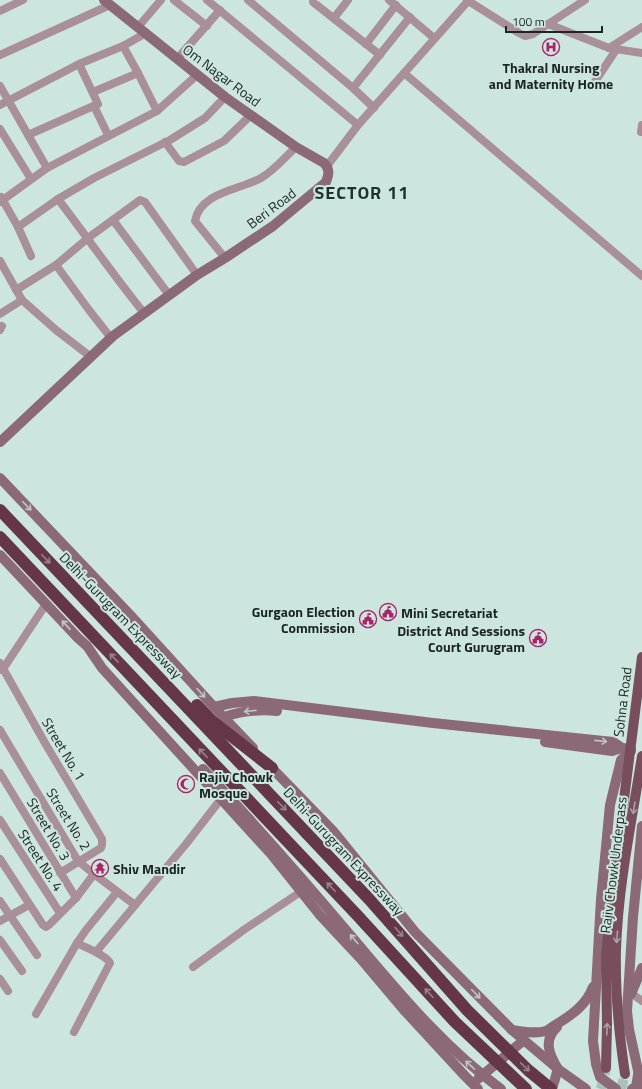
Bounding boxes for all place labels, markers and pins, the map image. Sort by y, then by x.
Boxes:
hospital icon: Thakral Nursing and Maternity Home [541,37,561,57]
place label: Thakral Nursing and Maternity Home [489,57,613,94]
place label: Gurgaon Election Commission [252,601,355,638]
public building icon: Mini Secretariat [378,602,398,622]
place label: Mini Secretariat [401,602,498,623]
public building icon: Gurgaon Election Commission [358,609,378,629]
place label: District And Sessions Court Gurugram [397,620,525,657]
public building icon: District And Sessions Court Gurugram [528,628,548,648]
place label: Rajiv Chowk Mosque [199,766,274,803]
mosque icon: Rajiv Chowk Mosque [176,774,196,794]
temple icon: Shiv Mandir [90,858,110,878]
place label: Shiv Mandir [113,858,185,879]

